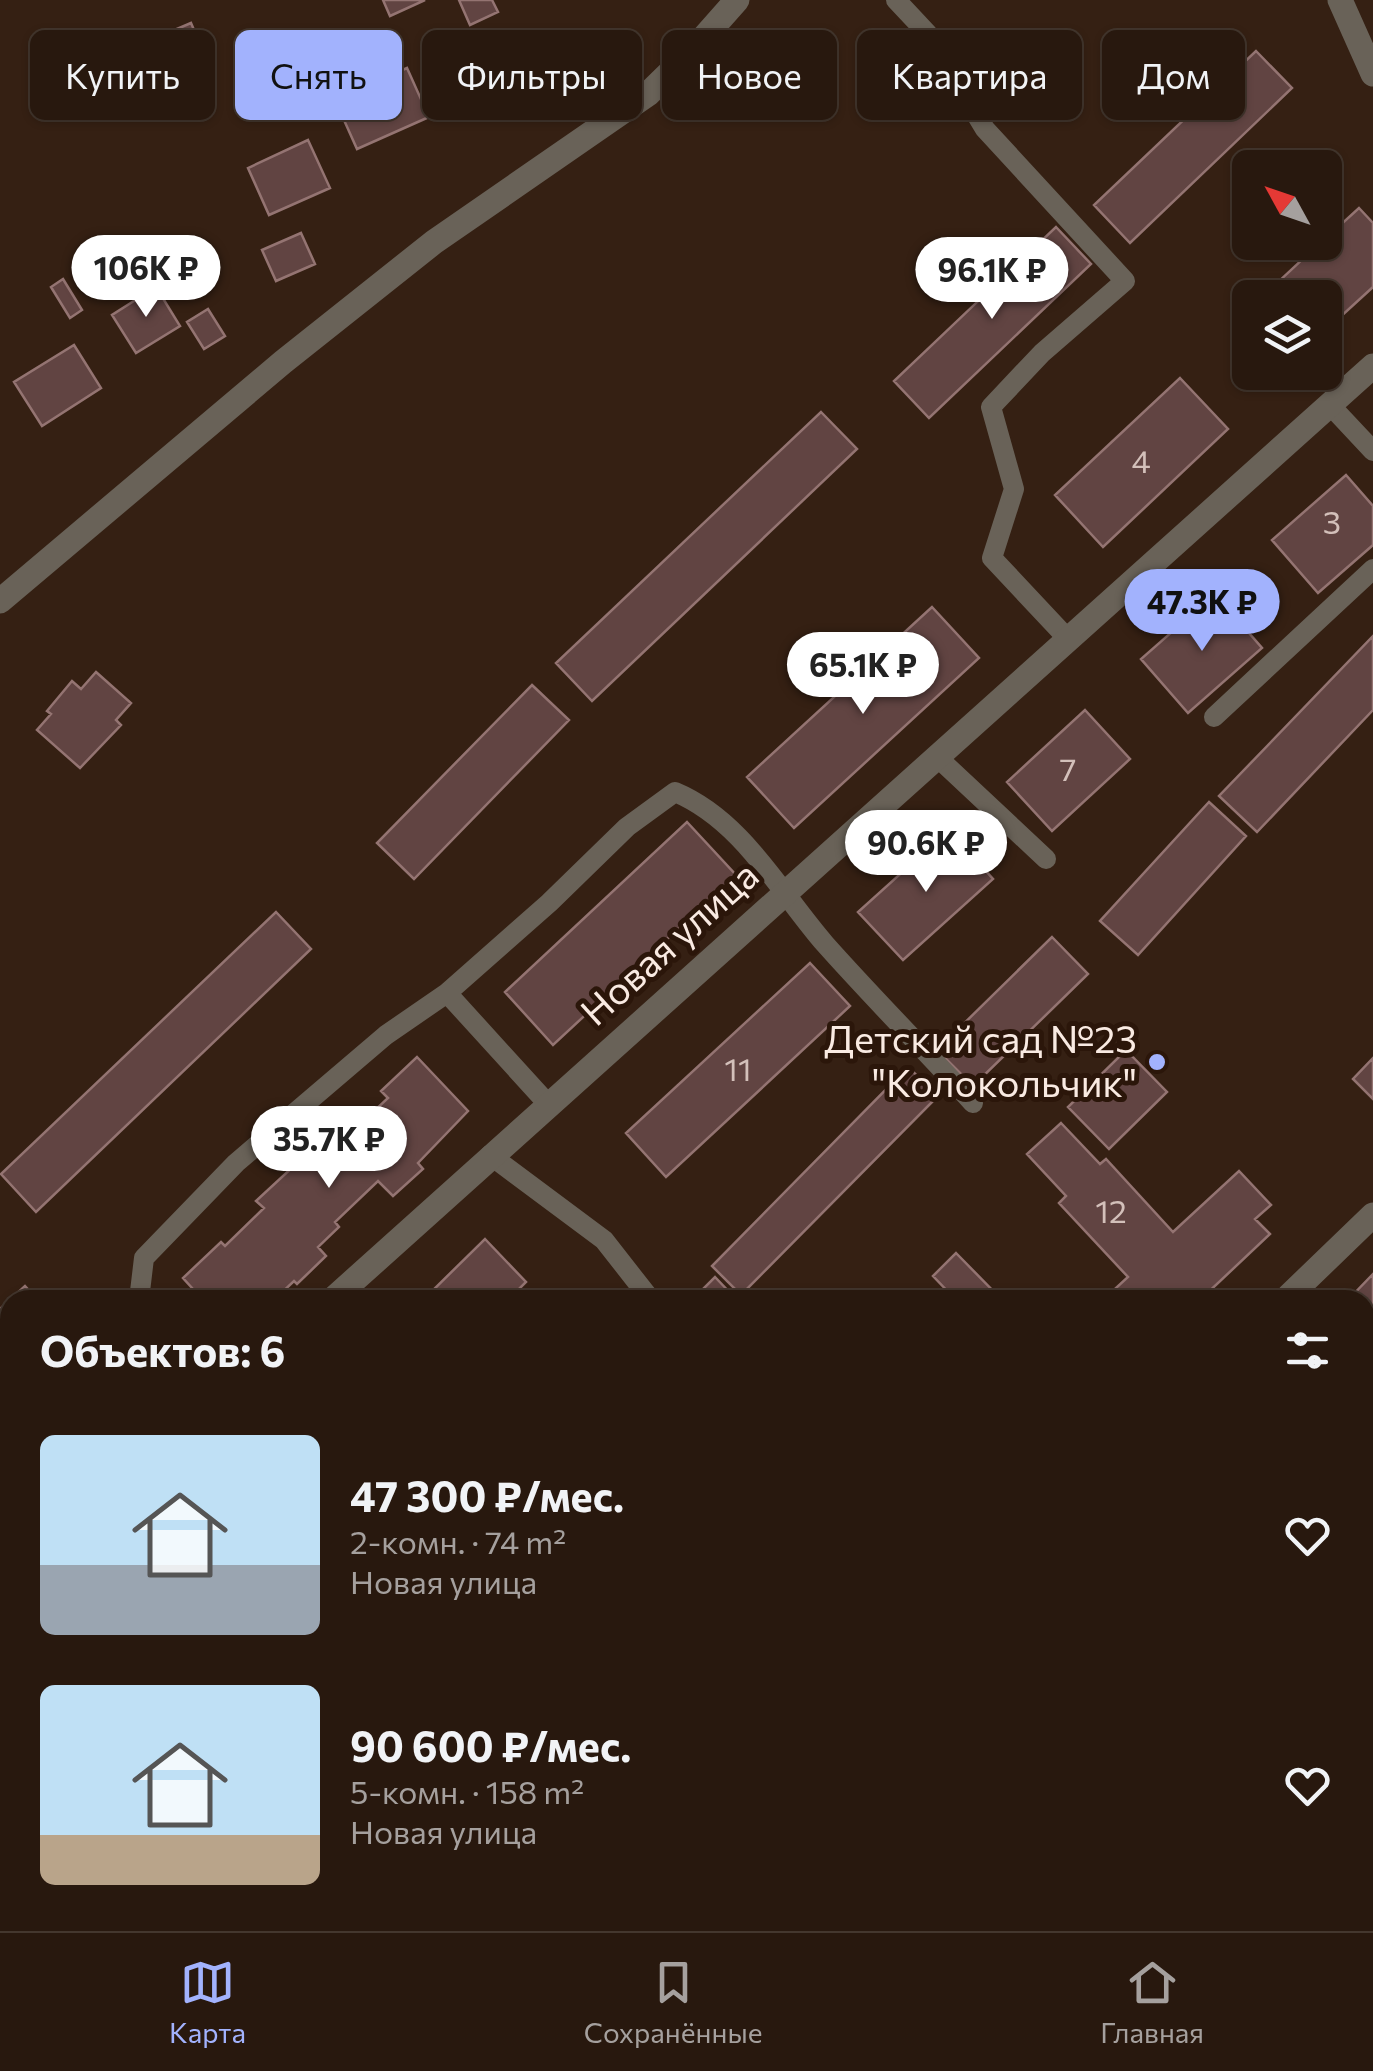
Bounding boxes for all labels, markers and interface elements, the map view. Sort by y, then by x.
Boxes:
chip: Купить [30,30,215,120]
chip: Снять [235,30,402,120]
chip: Фильтры [422,30,642,120]
chip: Новое [662,30,837,120]
chip: Квартира [857,30,1082,120]
chip: Дом [1102,30,1245,120]
north arrow [1232,150,1342,260]
map controls [1232,150,1342,390]
pin: 106K ₽ [65,235,227,320]
pin: 96.1K ₽ [900,237,1084,322]
text: 106K ₽ [93,247,199,287]
text: 96.1K ₽ [937,249,1047,289]
button: layers [1232,280,1342,390]
house number: 4 [1131,440,1151,480]
house number: 3 [1323,501,1341,541]
pin: 47.3K ₽ [1110,569,1294,654]
text: 47.3K ₽ [1147,581,1257,621]
pin: 65.1K ₽ [771,632,955,717]
text: 65.1K ₽ [809,644,917,684]
house number: 7 [1060,748,1076,788]
pin: 90.6K ₽ [834,810,1018,895]
text: 90.6K ₽ [867,822,985,862]
street label: Новая улица [570,850,767,1034]
place label: Детский сад №23 "Колокольчик" [824,1014,1137,1105]
house number: 11 [724,1048,752,1088]
marker: Детский сад №23 "Колокольчик" [1146,1051,1168,1073]
pin: 35.7K ₽ [237,1106,421,1191]
text: 35.7K ₽ [273,1118,385,1158]
house number: 12 [1095,1190,1127,1230]
icon: filters [1280,1323,1335,1378]
text: Объектов: 6 [40,1324,285,1376]
text: 47 300 ₽/мес. [350,1469,624,1521]
icon: home [120,1475,240,1595]
icon: heart [1280,1508,1335,1563]
text: 2-комн. · 74 m² [350,1521,566,1561]
text: Новая улица [350,1561,537,1601]
text: 90 600 ₽/мес. [350,1719,631,1771]
icon: home [120,1725,240,1845]
icon: heart [1280,1758,1335,1813]
text: 5-комн. · 158 m² [350,1771,584,1811]
text: Новая улица [350,1811,537,1851]
tab: Карта [169,1955,246,2049]
tab: Сохранённые [584,1955,763,2049]
tab: Главная [1100,1955,1204,2049]

